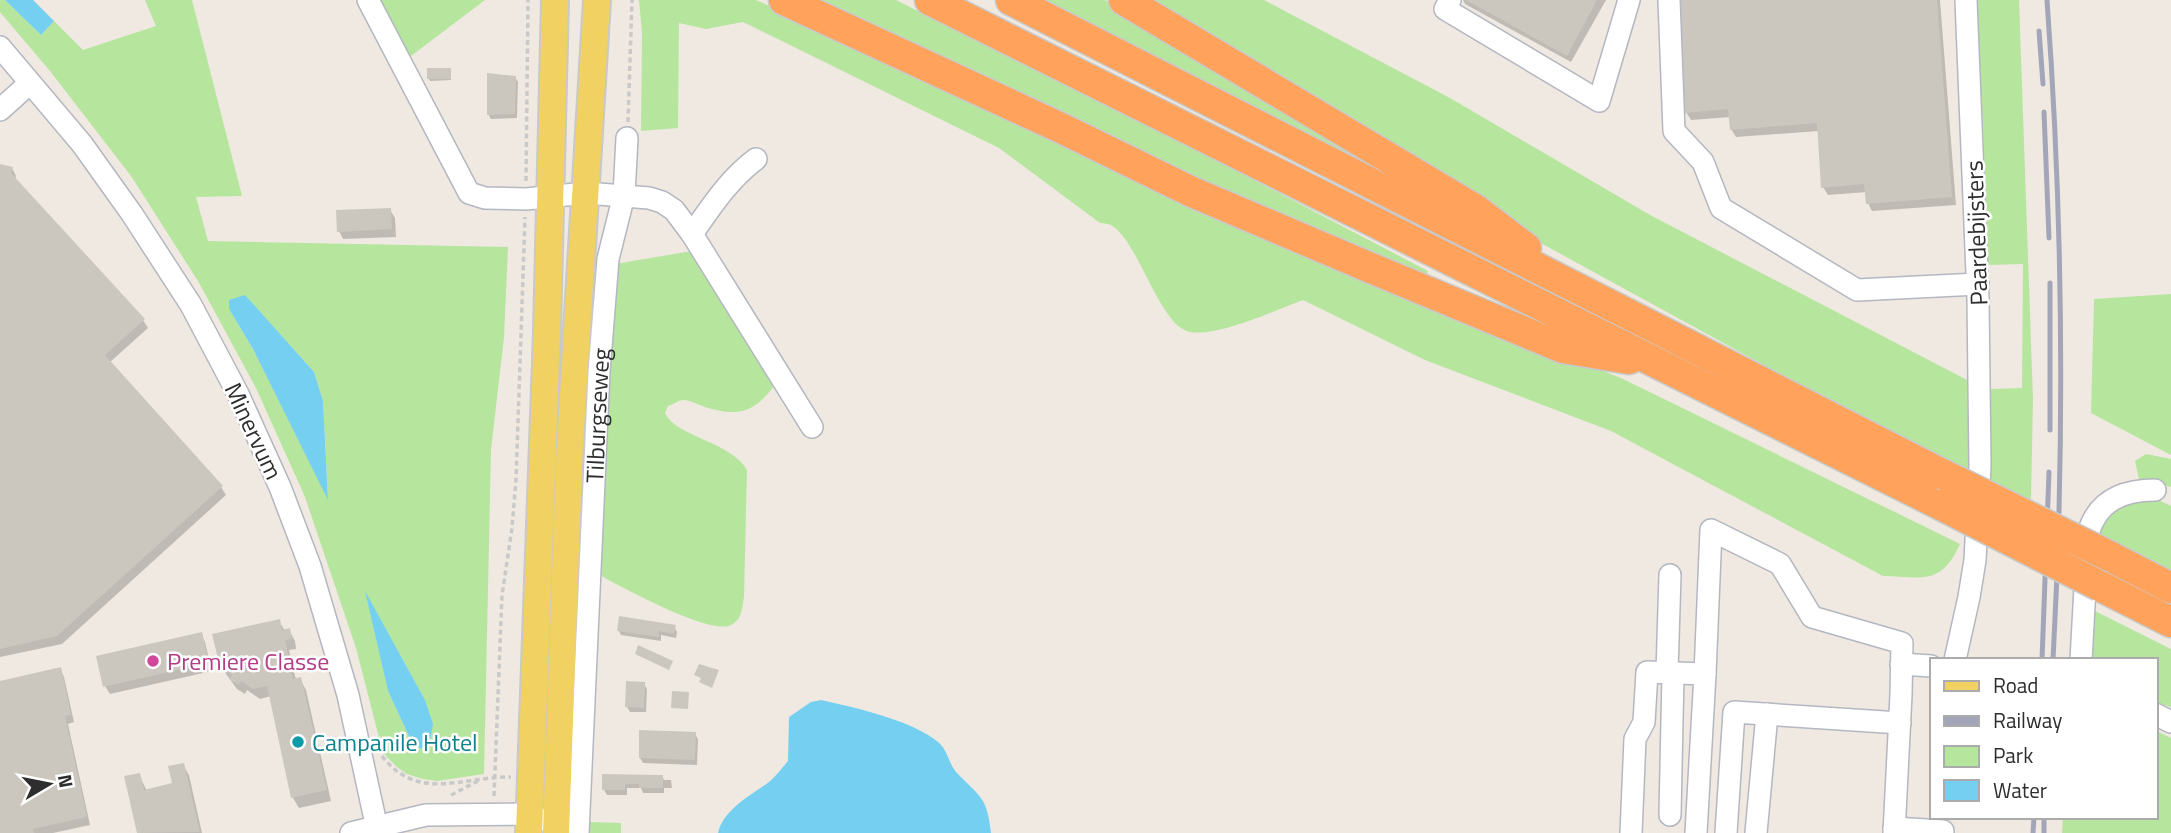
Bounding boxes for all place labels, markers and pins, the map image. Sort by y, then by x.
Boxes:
place label: Premiere Classe [167,643,329,679]
marker: Premiere Classe [145,653,161,669]
place label: Campanile Hotel [312,724,478,760]
marker: Campanile Hotel [290,734,306,750]

